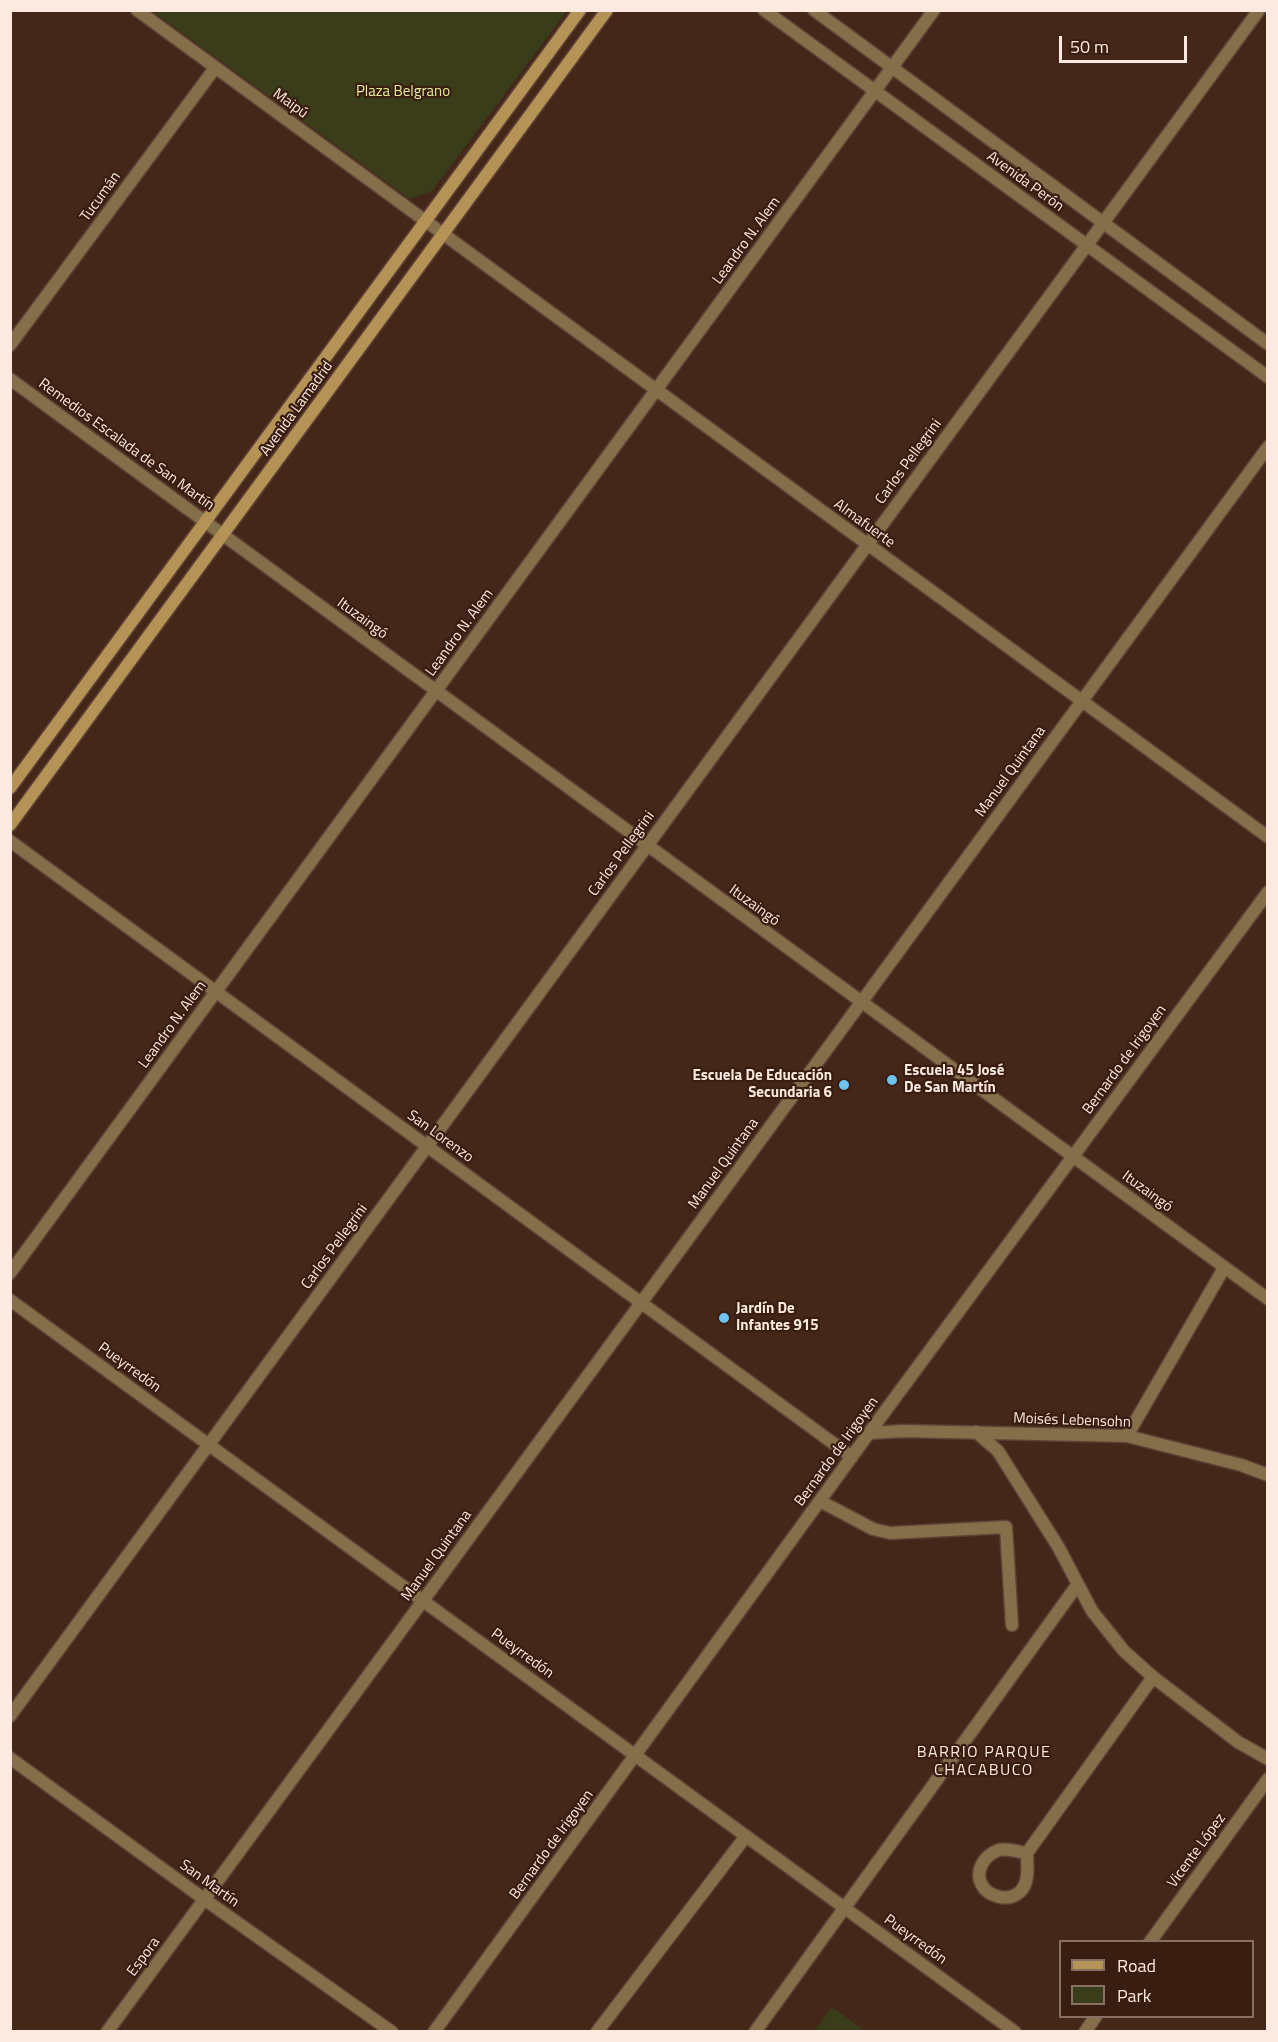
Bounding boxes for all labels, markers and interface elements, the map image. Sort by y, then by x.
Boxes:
scale bar [1062,24,1190,62]
text: 50 m [1070,33,1109,60]
park label: Plaza Belgrano [356,83,450,101]
street label: Maipú [269,85,311,123]
street label: Avenida Perón [983,148,1067,216]
street label: Tucumán [77,169,125,225]
street label: Leandro N. Alem [709,194,785,288]
street label: Avenida Lamadrid [257,358,337,460]
street label: Remedios Escalada de San Martín [35,375,217,515]
street label: Carlos Pellegrini [872,416,946,508]
street label: Almafuerte [830,496,898,552]
street label: Leandro N. Alem [422,586,498,680]
street label: Ituzaingó [333,595,391,643]
street label: Manuel Quintana [972,723,1050,821]
street label: Carlos Pellegrini [585,808,659,900]
street label: Ituzaingó [725,882,783,930]
street label: Leandro N. Alem [135,978,211,1072]
street label: Bernardo de Irigoyen [1079,1002,1171,1118]
place label: Escuela 45 José De San Martín [904,1062,1004,1097]
place label: Escuela De Educación Secundaria 6 [692,1067,832,1102]
marker: Escuela 45 José De San Martín [885,1073,899,1087]
marker: Escuela De Educación Secundaria 6 [837,1078,851,1092]
street label: San Lorenzo [403,1107,477,1167]
street label: Manuel Quintana [685,1115,763,1213]
street label: Ituzaingó [1118,1168,1176,1216]
street label: Carlos Pellegrini [298,1201,372,1293]
place label: Jardín De Infantes 915 [736,1300,819,1335]
marker: Jardín De Infantes 915 [717,1311,731,1325]
street label: Pueyrredón [94,1339,164,1397]
street label: Bernardo de Irigoyen [791,1394,883,1510]
street label: Moisés Lebensohn [1013,1410,1131,1432]
street label: Manuel Quintana [398,1507,476,1605]
street label: Pueyrredón [487,1625,557,1683]
district label: BARRIO PARQUE CHACABUCO [917,1743,1051,1781]
street label: Bernardo de Irigoyen [506,1787,598,1903]
street label: Vicente López [1164,1810,1230,1892]
street label: San Martín [176,1856,242,1912]
street label: Pueyrredón [880,1911,950,1969]
street label: Espora [124,1934,164,1980]
legend [1059,1940,1254,2018]
text: Road [1117,1952,1156,1979]
text: Park [1117,1982,1151,2009]

